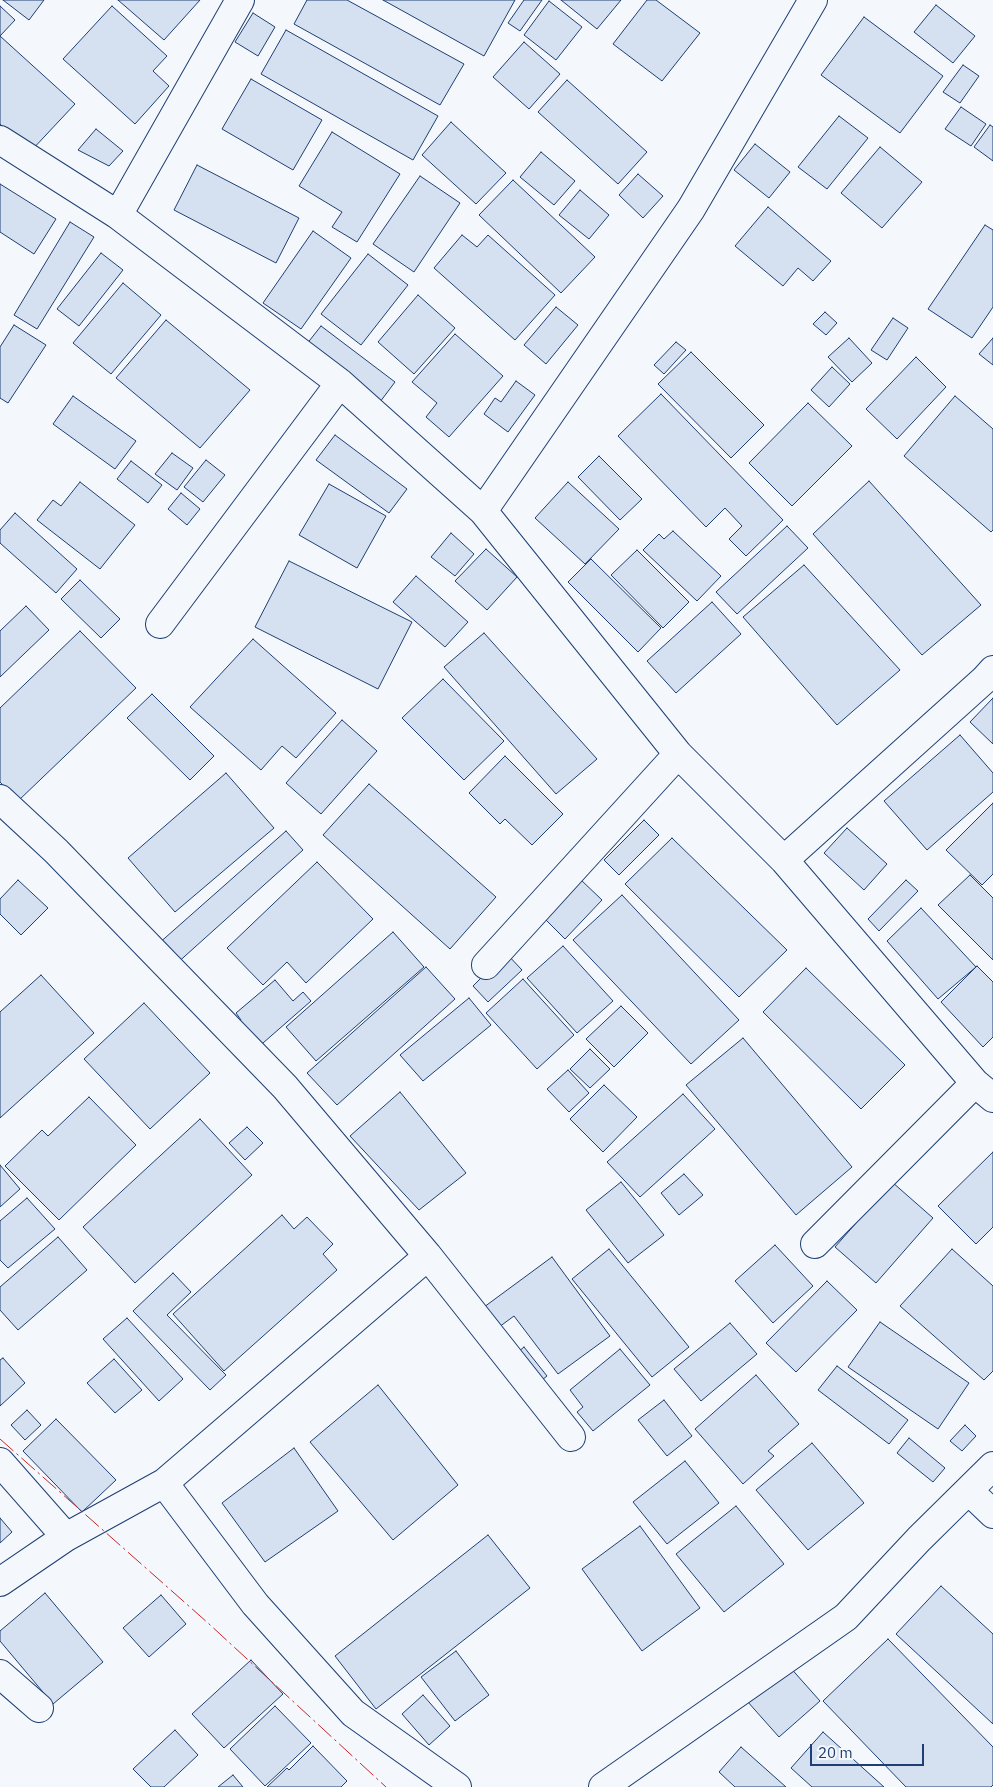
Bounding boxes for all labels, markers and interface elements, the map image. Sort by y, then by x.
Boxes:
scale bar [813,1734,927,1766]
text: 20 m [818,1743,853,1762]

